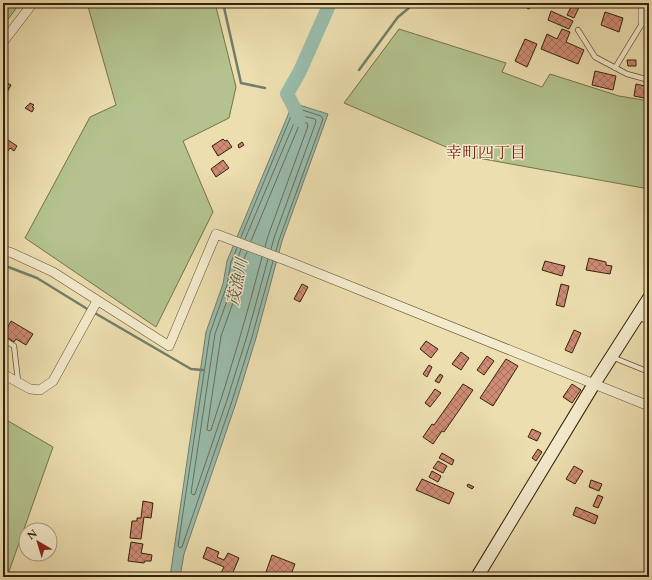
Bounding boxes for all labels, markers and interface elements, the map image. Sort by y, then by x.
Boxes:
district label: 幸町四丁目 [446,142,526,163]
water label: 茂漁川 [222,254,252,308]
north arrow [18,522,58,562]
text: N [24,526,40,542]

